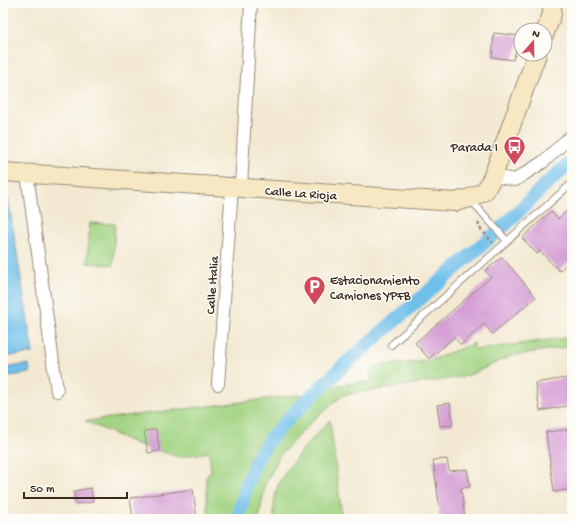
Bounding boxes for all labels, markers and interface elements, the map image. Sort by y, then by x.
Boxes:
north arrow [513,22,553,62]
text: N [530,28,541,41]
bus stop icon: Parada I [501,133,527,166]
place label: Parada I [450,141,498,156]
street label: Calle La Rioja [264,184,338,205]
street label: Calle Italia [204,255,223,315]
parking icon: Estacionamiento Camiones YPFB [302,273,328,306]
place label: Estacionamiento Camiones YPFB [330,274,420,304]
scale bar [24,474,127,500]
text: 50 m [30,483,55,497]

